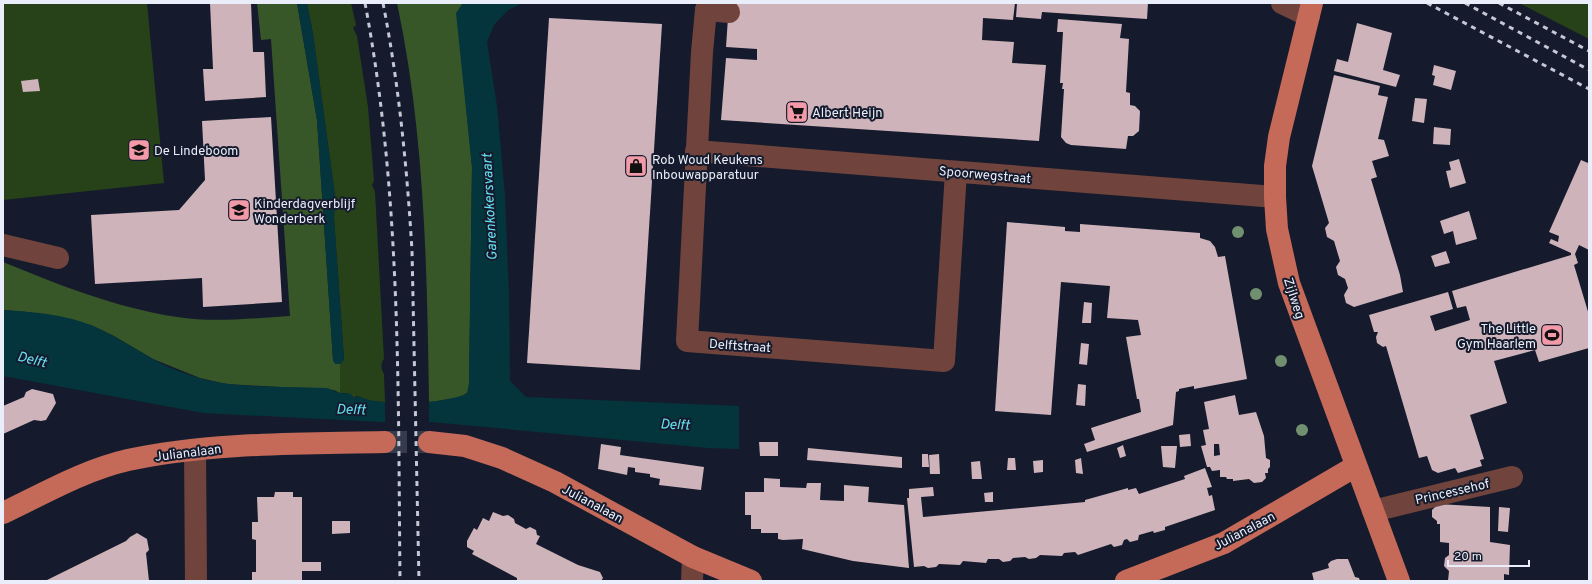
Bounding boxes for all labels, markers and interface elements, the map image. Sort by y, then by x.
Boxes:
supermarket icon: Albert Heijn [784,99,810,125]
place label: Albert Heijn [812,106,883,122]
school or university icon: De Lindeboom [126,137,152,163]
place label: De Lindeboom [154,144,238,160]
water label: Garenkokersvaart [479,152,502,261]
shop icon: Rob Woud Keukens Inbouwapparatuur [623,153,649,179]
place label: Rob Woud Keukens Inbouwapparatuur [652,153,763,184]
street label: Spoorwegstraat [938,164,1032,188]
school or university icon: Kinderdagverblijf Wonderberk [226,197,252,223]
place label: Kinderdagverblijf Wonderberk [254,197,356,228]
street label: Zijlweg [1279,276,1307,321]
place label: The Little Gym Haarlem [1457,322,1536,353]
sports icon: The Little Gym Haarlem [1539,322,1565,348]
street label: Delftstraat [708,337,771,357]
water label: Delft [15,349,49,373]
water label: Delft [336,401,367,420]
water label: Delft [660,416,691,435]
street label: Julianalaan [154,442,222,466]
street label: Princessehof [1414,477,1492,509]
street label: Julianalaan [559,482,625,528]
street label: Julianalaan [1212,509,1278,555]
scale bar [1448,542,1529,568]
text: 20 m [1454,549,1482,565]

